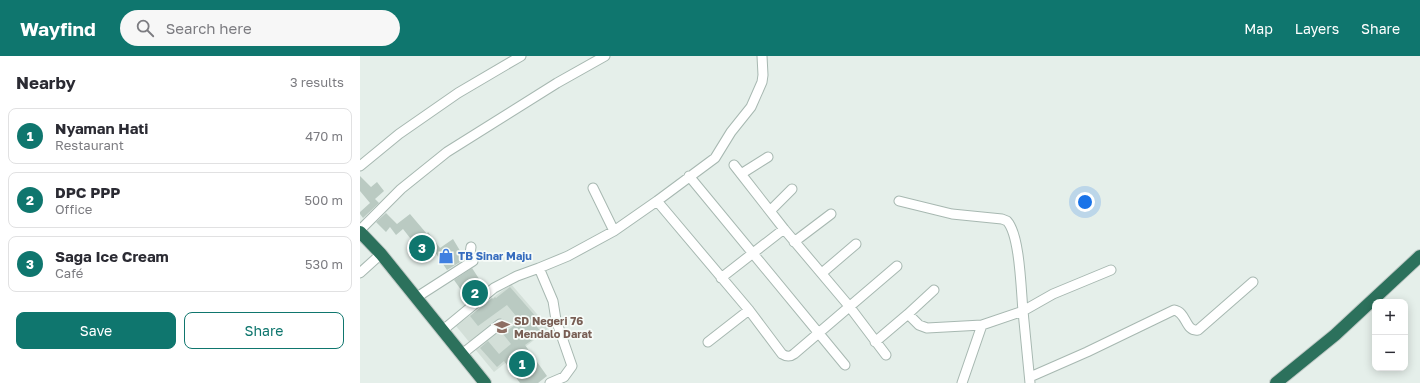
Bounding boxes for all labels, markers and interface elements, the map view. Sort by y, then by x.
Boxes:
search box [120,10,400,46]
text: Wayfind [20,17,96,40]
icon: search [134,17,156,39]
text: Search here [166,19,252,37]
text: Map [1244,20,1273,37]
text: Layers [1295,20,1339,37]
text: Share [1361,20,1400,37]
text: Nearby [16,72,76,93]
text: 3 results [290,74,344,90]
text: Nyaman Hati [55,119,148,137]
text: 1 [27,128,33,144]
text: 470 m [305,128,343,144]
text: Restaurant [55,137,124,153]
text: DPC PPP [55,183,120,201]
text: 2 [26,192,34,208]
text: 500 m [305,192,343,208]
your location [1075,192,1095,212]
text: Office [55,201,92,217]
pin: 3 [409,233,435,263]
text: Saga Ice Cream [55,247,169,265]
shop icon: TB Sinar Maju [437,247,455,265]
place label: TB Sinar Maju [458,249,532,262]
text: 3 [26,256,34,272]
text: 530 m [305,256,343,272]
text: Café [55,265,83,281]
pin: 2 [462,278,488,308]
map controls [1372,299,1408,371]
button: + [1372,299,1408,335]
button: Save [16,312,176,349]
button: Share [184,312,344,349]
place label: SD Negeri 76 Mendalo Darat [514,314,593,340]
school or university icon: SD Negeri 76 Mendalo Darat [493,318,511,336]
button: − [1372,335,1408,371]
pin: 1 [509,349,535,379]

